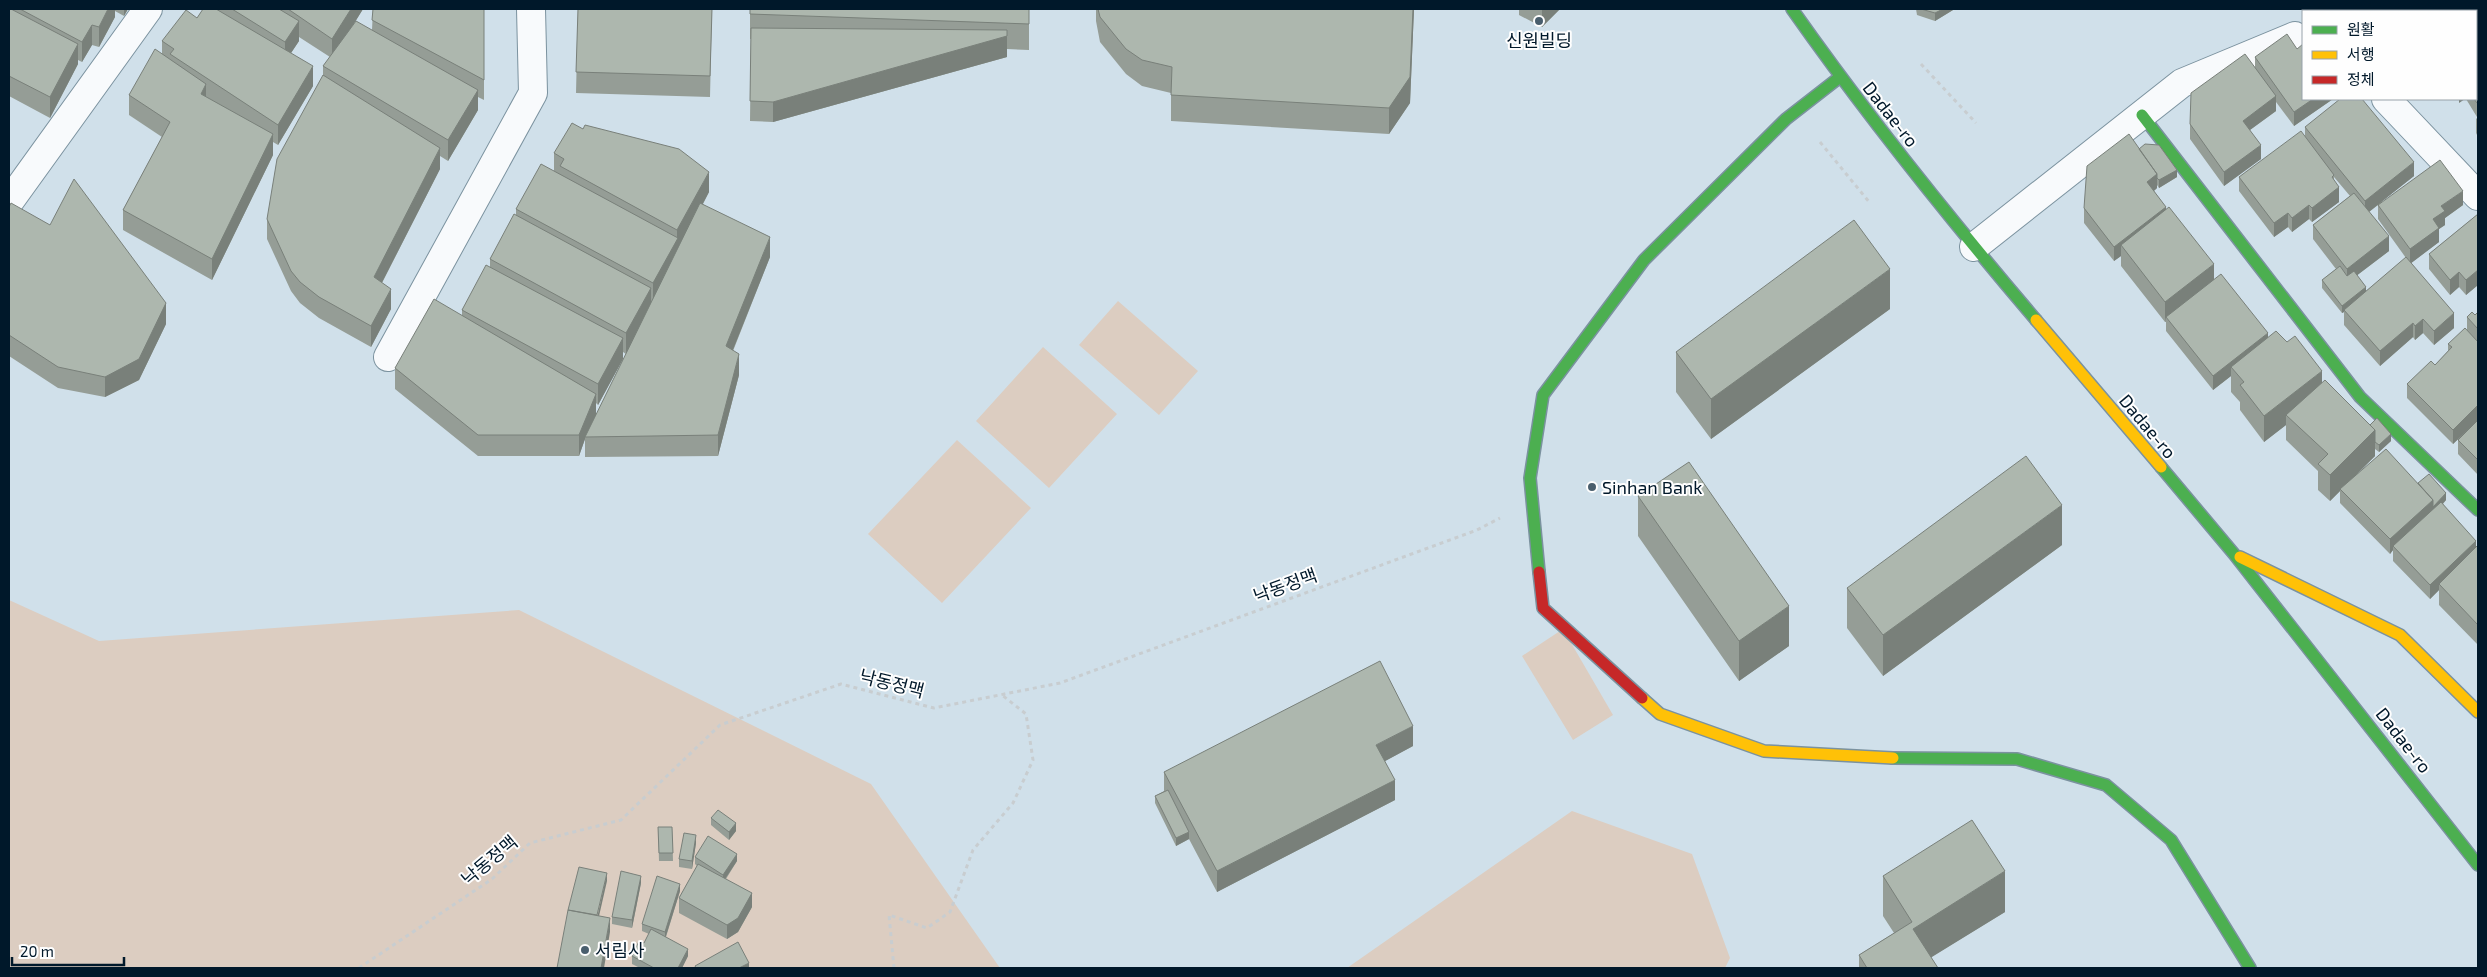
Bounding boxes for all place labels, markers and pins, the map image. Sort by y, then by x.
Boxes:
marker: 신원빌딩 [1533,15,1545,27]
place label: 신원빌딩 [1506,29,1572,51]
place label: Sinhan Bank [1602,476,1703,498]
marker: Sinhan Bank [1586,481,1598,493]
place label: 서림사 [595,939,645,961]
marker: 서림사 [579,944,591,956]

